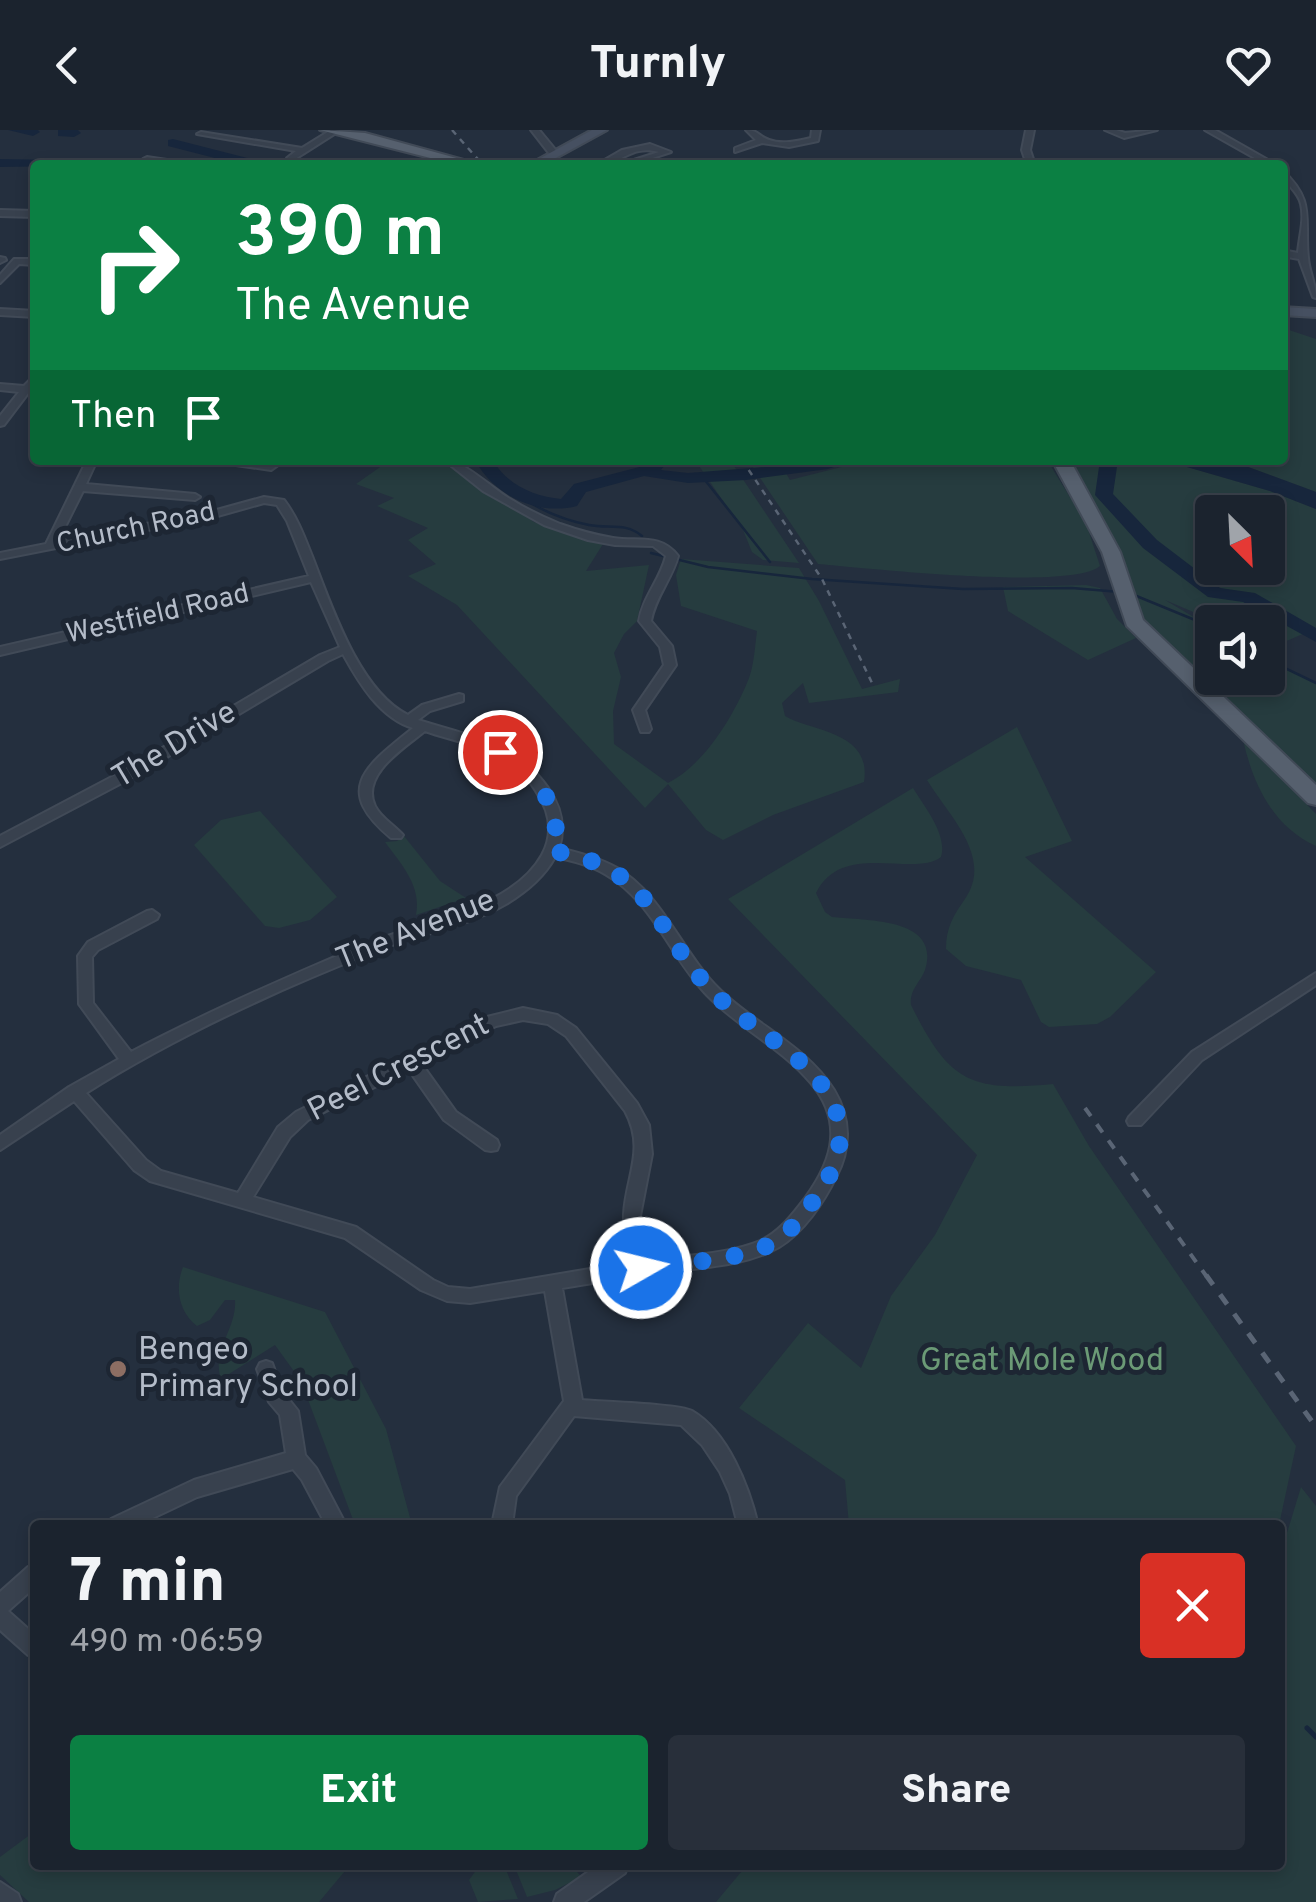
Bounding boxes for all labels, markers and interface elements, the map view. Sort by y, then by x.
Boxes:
text: Turnly [590,37,726,94]
icon: back [40,38,95,93]
icon: heart [1221,38,1276,93]
text: 390 m [235,192,445,281]
icon: right [70,200,200,330]
text: The Avenue [235,279,471,336]
icon: arrive [176,390,231,445]
text: Then [70,393,156,442]
street label: Church Road [53,495,219,563]
north arrow [1195,495,1285,585]
map controls [1195,495,1285,695]
street label: Westfield Road [63,576,253,654]
button: sound [1195,605,1285,695]
street label: The Drive [106,693,244,799]
pin [458,710,543,795]
icon: arrive [473,725,528,780]
street label: The Avenue [331,881,501,981]
street label: Peel Crescent [301,1006,497,1132]
position arrow [589,1216,693,1320]
place label: Bengeo Primary School [138,1331,358,1408]
park label: Great Mole Wood [920,1342,1164,1382]
marker: Bengeo Primary School [107,1358,129,1380]
text: 7 min [70,1547,226,1623]
button: close [1140,1553,1245,1658]
text: 490 m · 06:59 [70,1623,264,1663]
button: Exit [70,1735,648,1850]
button: Share [668,1735,1245,1850]

